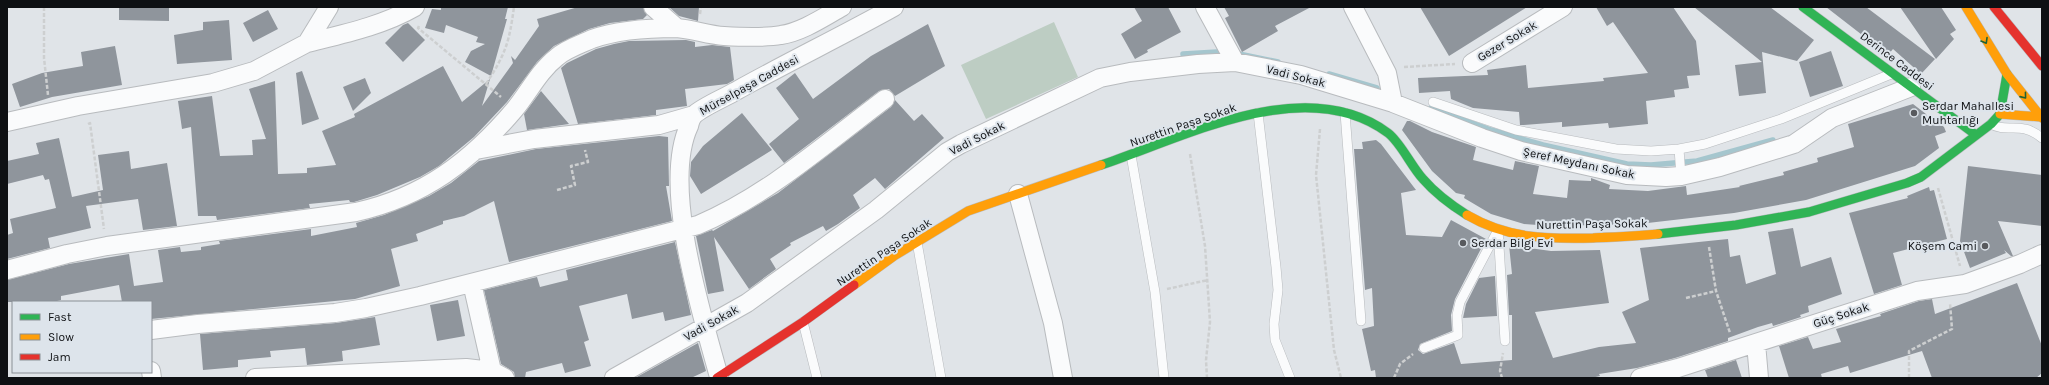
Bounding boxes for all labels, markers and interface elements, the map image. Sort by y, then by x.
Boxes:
street label: Gezer Sokak [1475,18,1539,64]
street label: Derince Caddesi [1857,29,1937,93]
one-way arrow [1981,37,1988,44]
street label: Mürselpaşa Caddesi [697,52,801,118]
street label: Vadi Sokak [1265,62,1327,90]
one-way arrow [2020,92,2027,99]
place label: Serdar Mahallesi Muhtarlığı [1922,99,2014,127]
street label: Nurettin Paşa Sokak [1128,100,1238,150]
marker: Serdar Mahallesi Muhtarlığı [1909,108,1919,118]
street label: Vadi Sokak [947,118,1007,158]
street label: Şeref Meydanı Sokak [1522,144,1636,182]
street label: Nurettin Paşa Sokak [834,215,934,289]
street label: Nurettin Paşa Sokak [1536,216,1648,232]
place label: Serdar Bilgi Evi [1471,236,1554,250]
marker: Serdar Bilgi Evi [1458,238,1468,248]
place label: Köşem Cami [1908,239,1977,253]
marker: Köşem Cami [1980,241,1990,251]
street label: Güç Sokak [1811,299,1871,331]
legend [12,301,152,373]
street label: Vadi Sokak [681,302,741,344]
text: Fast [48,310,72,324]
text: Slow [48,330,74,344]
text: Jam [48,350,71,364]

